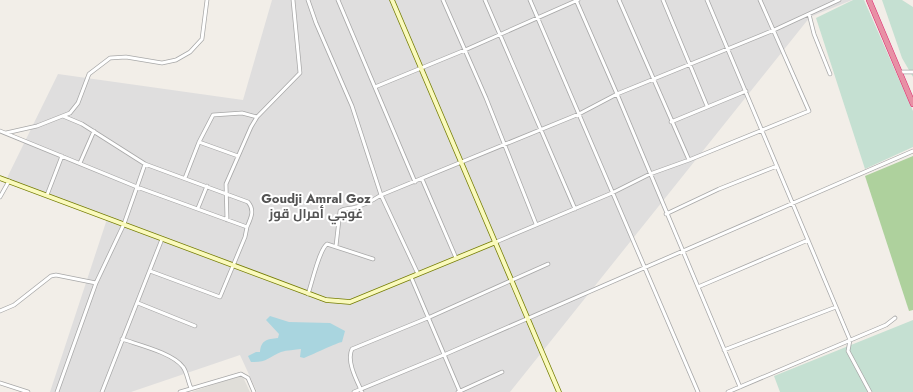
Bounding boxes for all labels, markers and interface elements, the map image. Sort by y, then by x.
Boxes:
district label: Goudji Amral Goz غوجي أمرال قوز [261,189,371,225]

